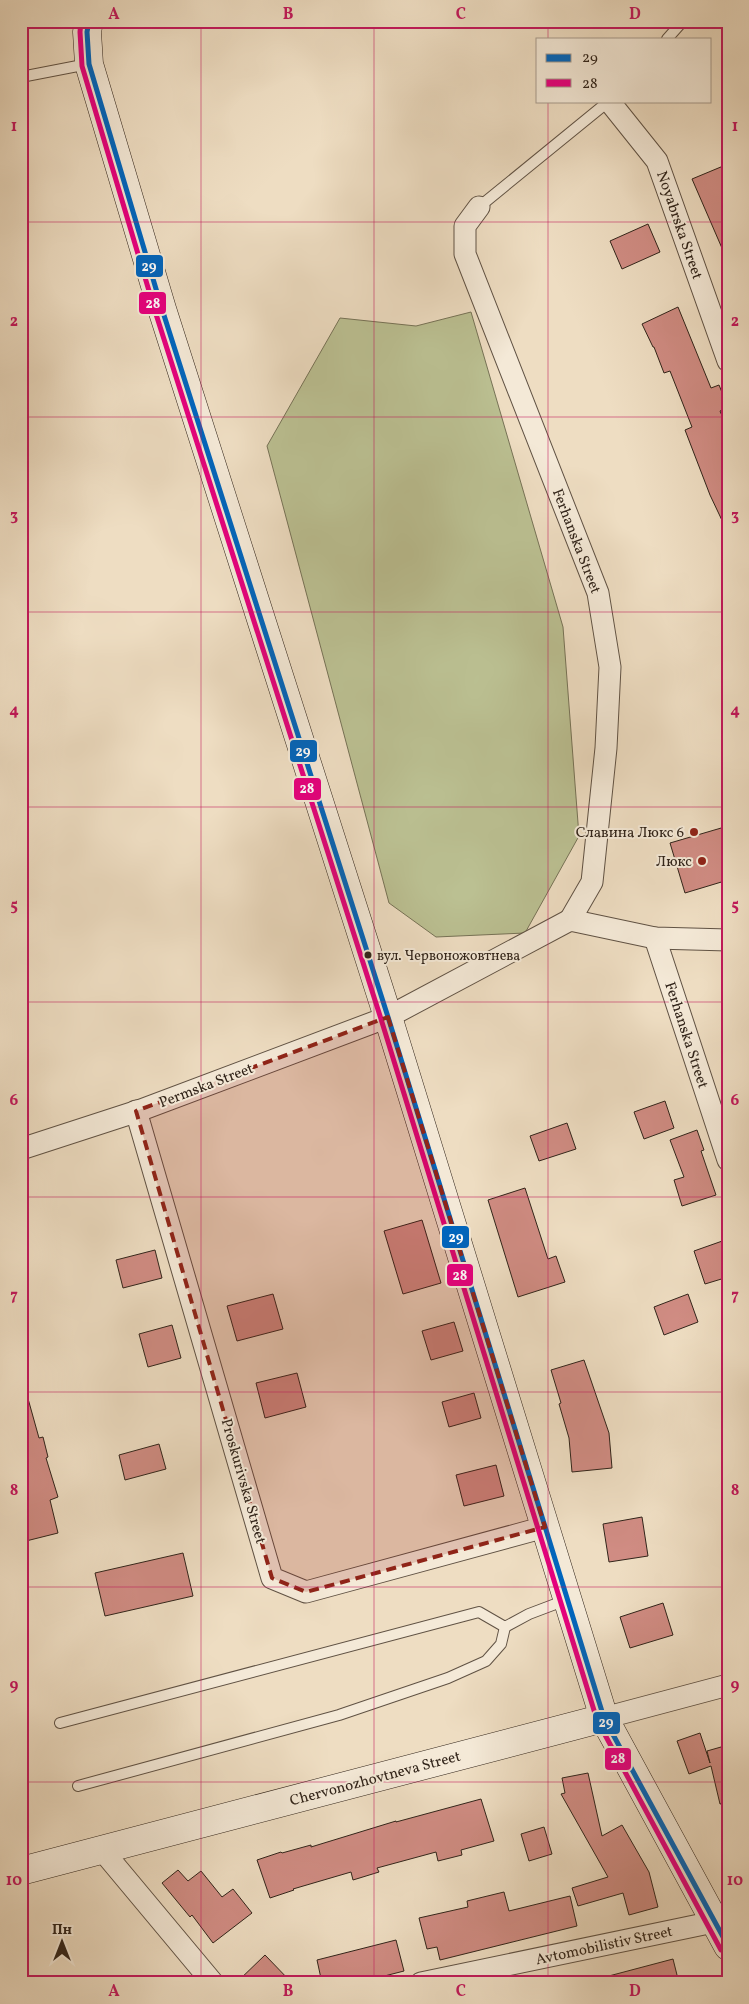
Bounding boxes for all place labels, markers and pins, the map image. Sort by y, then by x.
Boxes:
place label: Славина Люкс 6 [576,823,684,844]
marker: Славина Люкс 6 [688,826,700,838]
place label: Люкс [656,852,692,873]
marker: Люкс [696,855,708,867]
place label: вул. Червоножовтнева [377,947,520,966]
marker: вул. Червоножовтнева [363,950,373,960]

